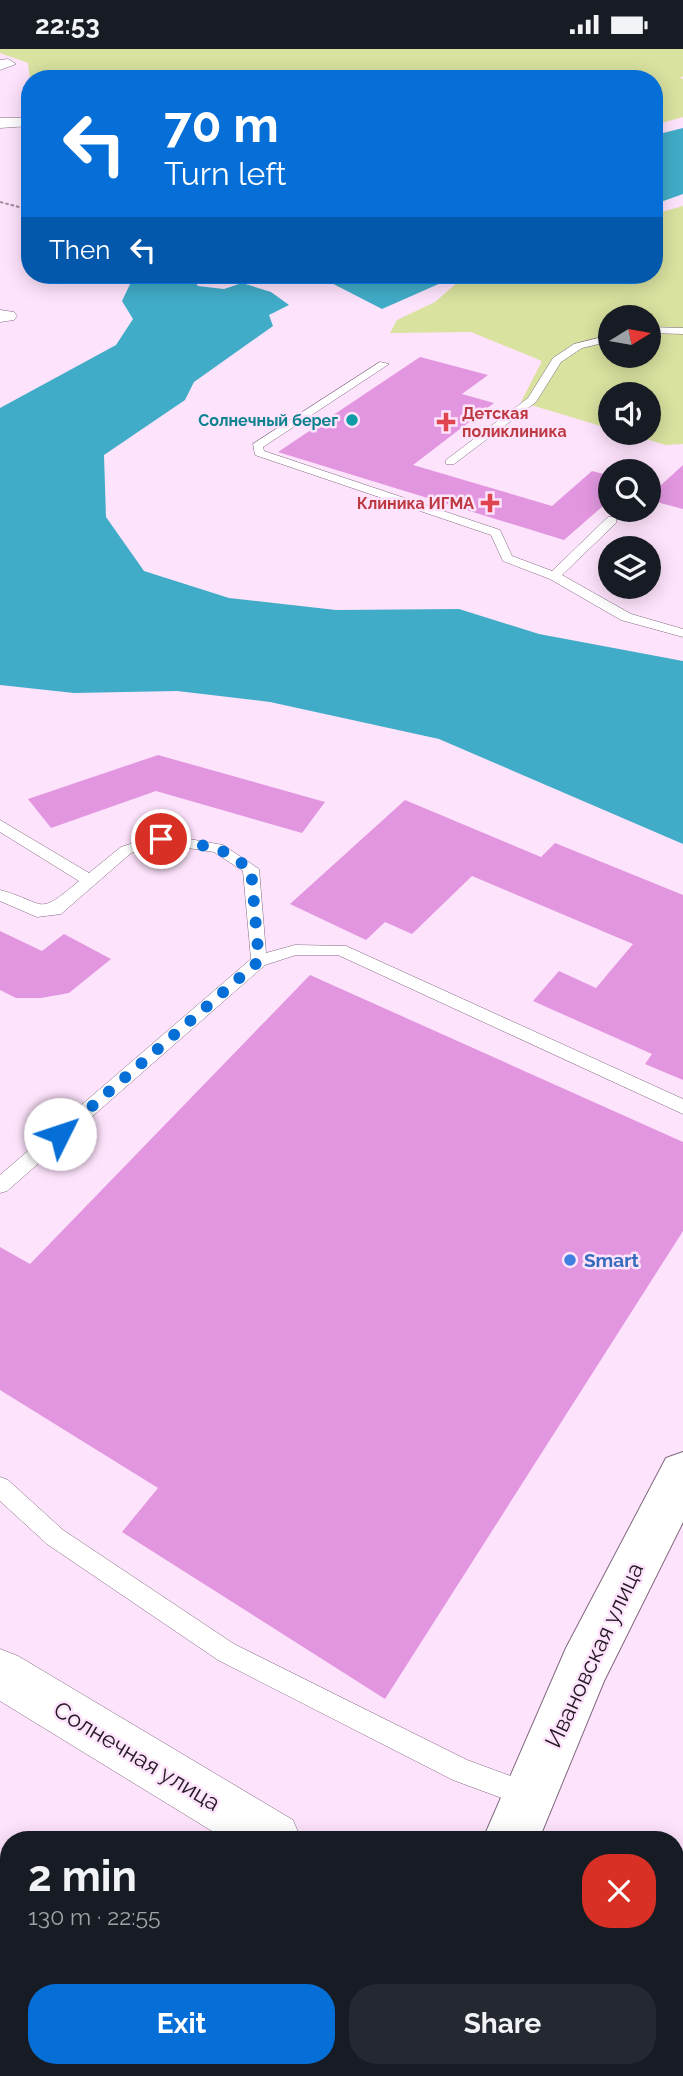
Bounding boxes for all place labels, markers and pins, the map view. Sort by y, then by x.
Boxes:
place label: Детская поликлиника [462,404,567,441]
place label: Солнечный берег [198,411,338,430]
marker: Солнечный берег [344,412,360,428]
marker: Детская поликлиника [436,412,456,432]
marker: Клиника ИГМА [480,493,500,513]
place label: Клиника ИГМА [357,494,474,513]
pin [131,809,191,869]
place label: Smart [584,1249,640,1271]
marker: Smart [562,1252,578,1268]

